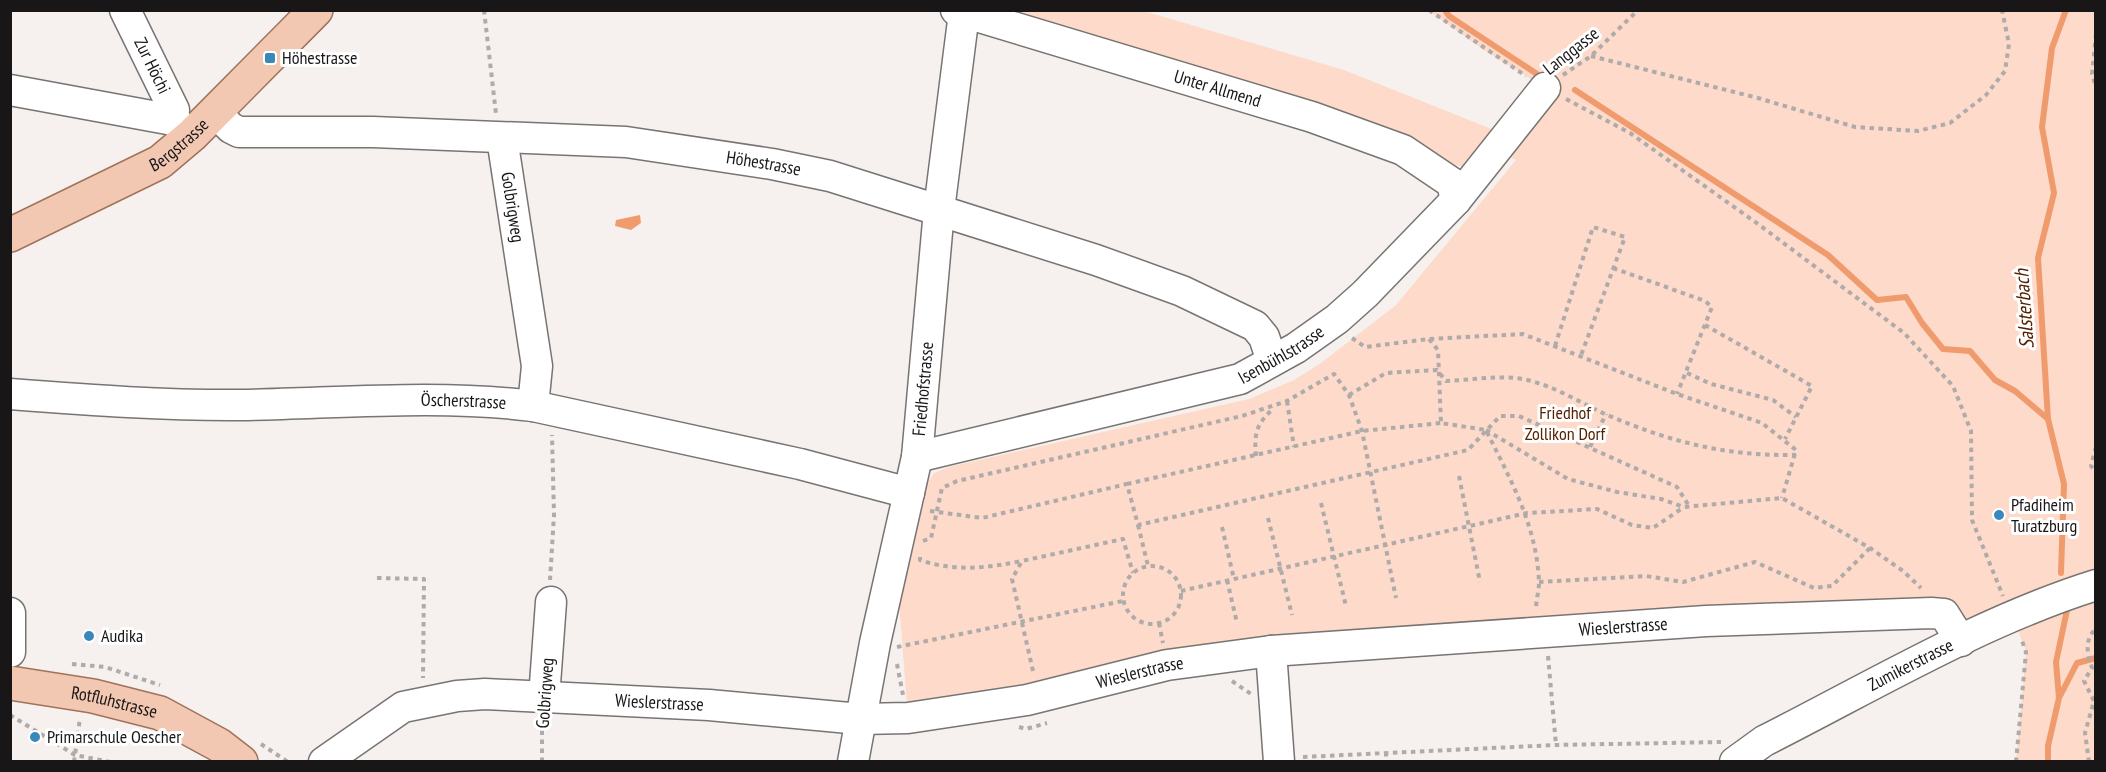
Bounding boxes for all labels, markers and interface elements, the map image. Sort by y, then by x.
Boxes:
street label: Langgasse [1538,22,1603,80]
street label: Zur Höchi [129,34,176,97]
place label: Höhestrasse [282,46,358,69]
marker: Höhestrasse [263,51,277,65]
street label: Unter Allmend [1171,64,1264,112]
street label: Bergstrasse [145,113,213,177]
street label: Höhestrasse [725,145,803,181]
street label: Golbrigweg [496,170,530,244]
water label: Salsterbach [2008,267,2040,350]
street label: Isenbühlstrasse [1234,320,1328,389]
street label: Friedhofstrasse [907,341,938,437]
street label: Öscherstrasse [421,388,507,414]
park label: Friedhof Zollikon Dorf [1525,401,1607,445]
place label: Pfadiheim Turatzburg [2011,493,2077,537]
marker: Pfadiheim Turatzburg [1992,508,2006,522]
street label: Wieslerstrasse [1578,612,1668,641]
place label: Audika [101,624,143,647]
marker: Audika [82,629,96,643]
street label: Zumikerstrasse [1864,633,1957,696]
street label: Wieslerstrasse [1094,651,1185,693]
street label: Golbrigweg [531,657,558,729]
street label: Rotfluhstrasse [70,681,160,723]
street label: Wieslerstrasse [614,688,704,716]
place label: Primarschule Oescher [47,725,181,748]
marker: Primarschule Oescher [28,730,42,744]

